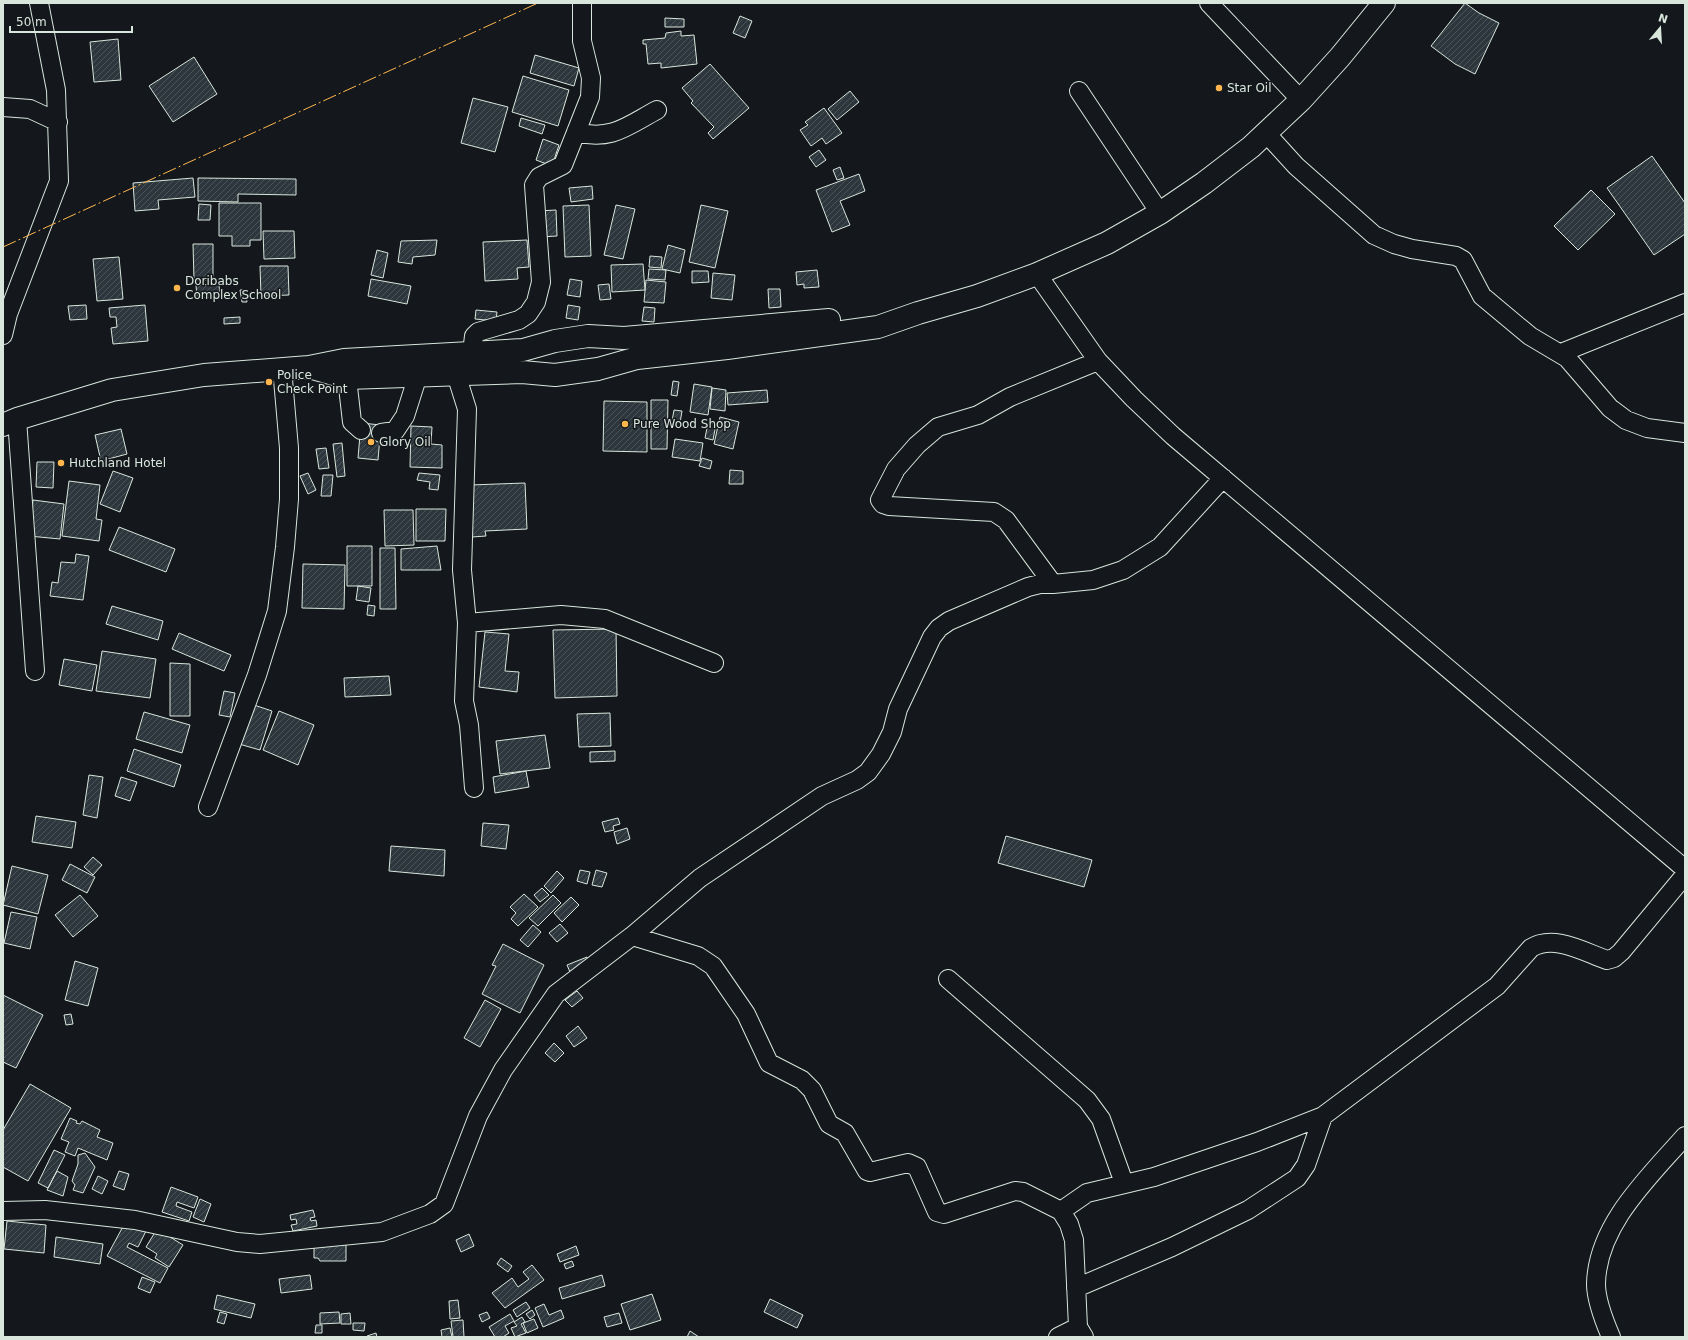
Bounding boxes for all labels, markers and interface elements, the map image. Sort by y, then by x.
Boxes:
scale bar [10,8,132,34]
north arrow [1640,8,1680,48]
text: N [1657,11,1669,27]
text: 50 m [16,15,47,29]
place label: Star Oil [1227,81,1272,95]
marker: Star Oil [1214,83,1224,93]
place label: Doribabs Complex School [185,274,281,302]
marker: Doribabs Complex School [172,283,182,293]
place label: Police Check Point [277,368,348,396]
marker: Police Check Point [264,377,274,387]
place label: Pure Wood Shop [633,417,731,431]
marker: Pure Wood Shop [620,419,630,429]
place label: Glory Oil [379,435,431,449]
marker: Glory Oil [366,437,376,447]
place label: Hutchland Hotel [69,456,166,470]
marker: Hutchland Hotel [56,458,66,468]

